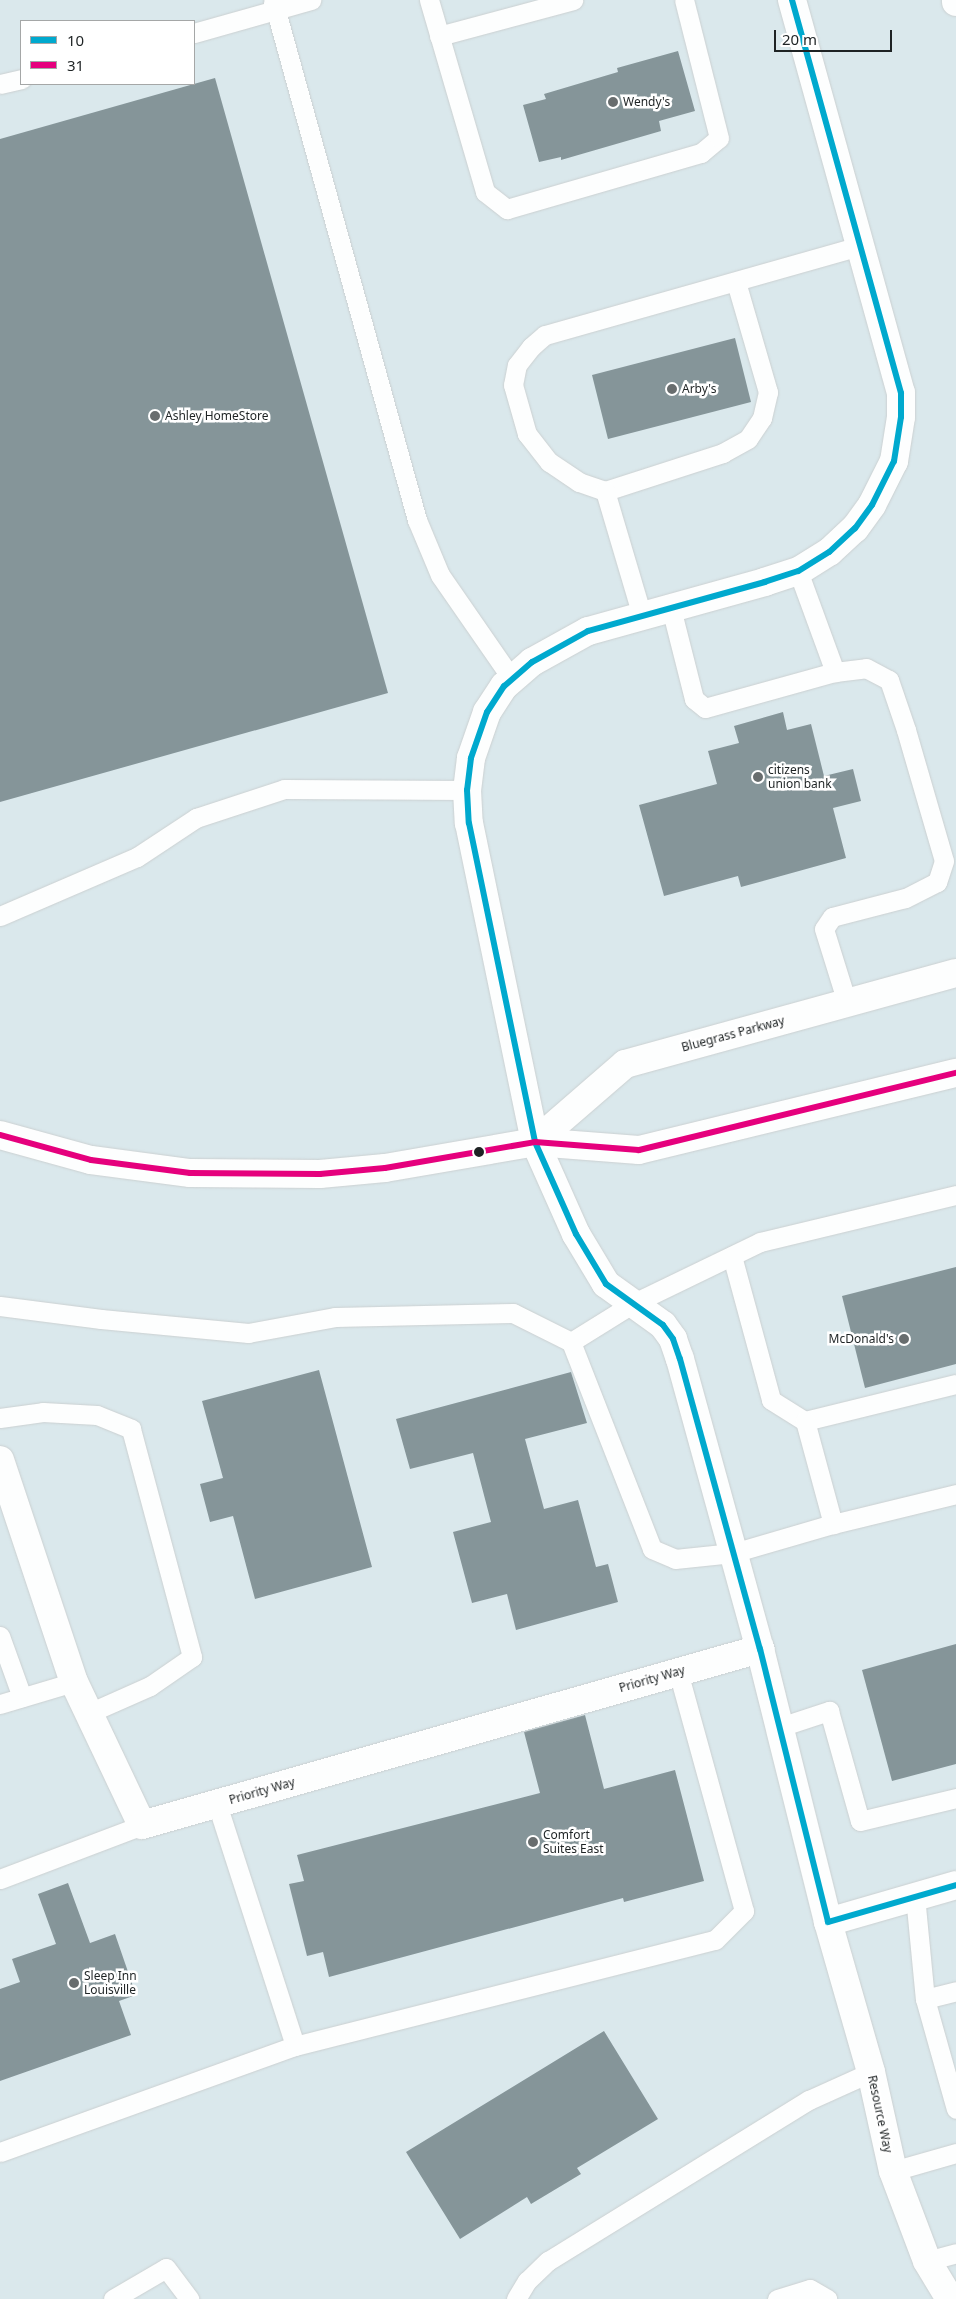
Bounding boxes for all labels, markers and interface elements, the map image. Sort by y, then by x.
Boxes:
legend [20,20,195,85]
scale bar [776,20,894,52]
text: 20 m [782,29,817,49]
text: 10 [67,30,84,50]
text: 31 [67,55,84,75]
place label: Wendy's [623,95,670,109]
marker: Wendy's [607,96,619,108]
place label: Arby's [682,382,716,396]
marker: Arby's [666,383,678,395]
place label: Ashley HomeStore [165,409,268,423]
marker: Ashley HomeStore [149,410,161,422]
place label: citizens union bank [768,763,832,791]
marker: citizens union bank [752,771,764,783]
street label: Bluegrass Parkway [680,1013,786,1055]
unlabelled marker [474,1147,484,1157]
place label: McDonald's [829,1332,894,1346]
marker: McDonald's [898,1333,910,1345]
street label: Priority Way [617,1663,687,1695]
street label: Priority Way [227,1775,297,1807]
place label: Comfort Suites East [543,1828,604,1856]
marker: Comfort Suites East [527,1836,539,1848]
place label: Sleep Inn Louisville [84,1969,137,1997]
marker: Sleep Inn Louisville [68,1977,80,1989]
street label: Resource Way [865,2074,895,2154]

